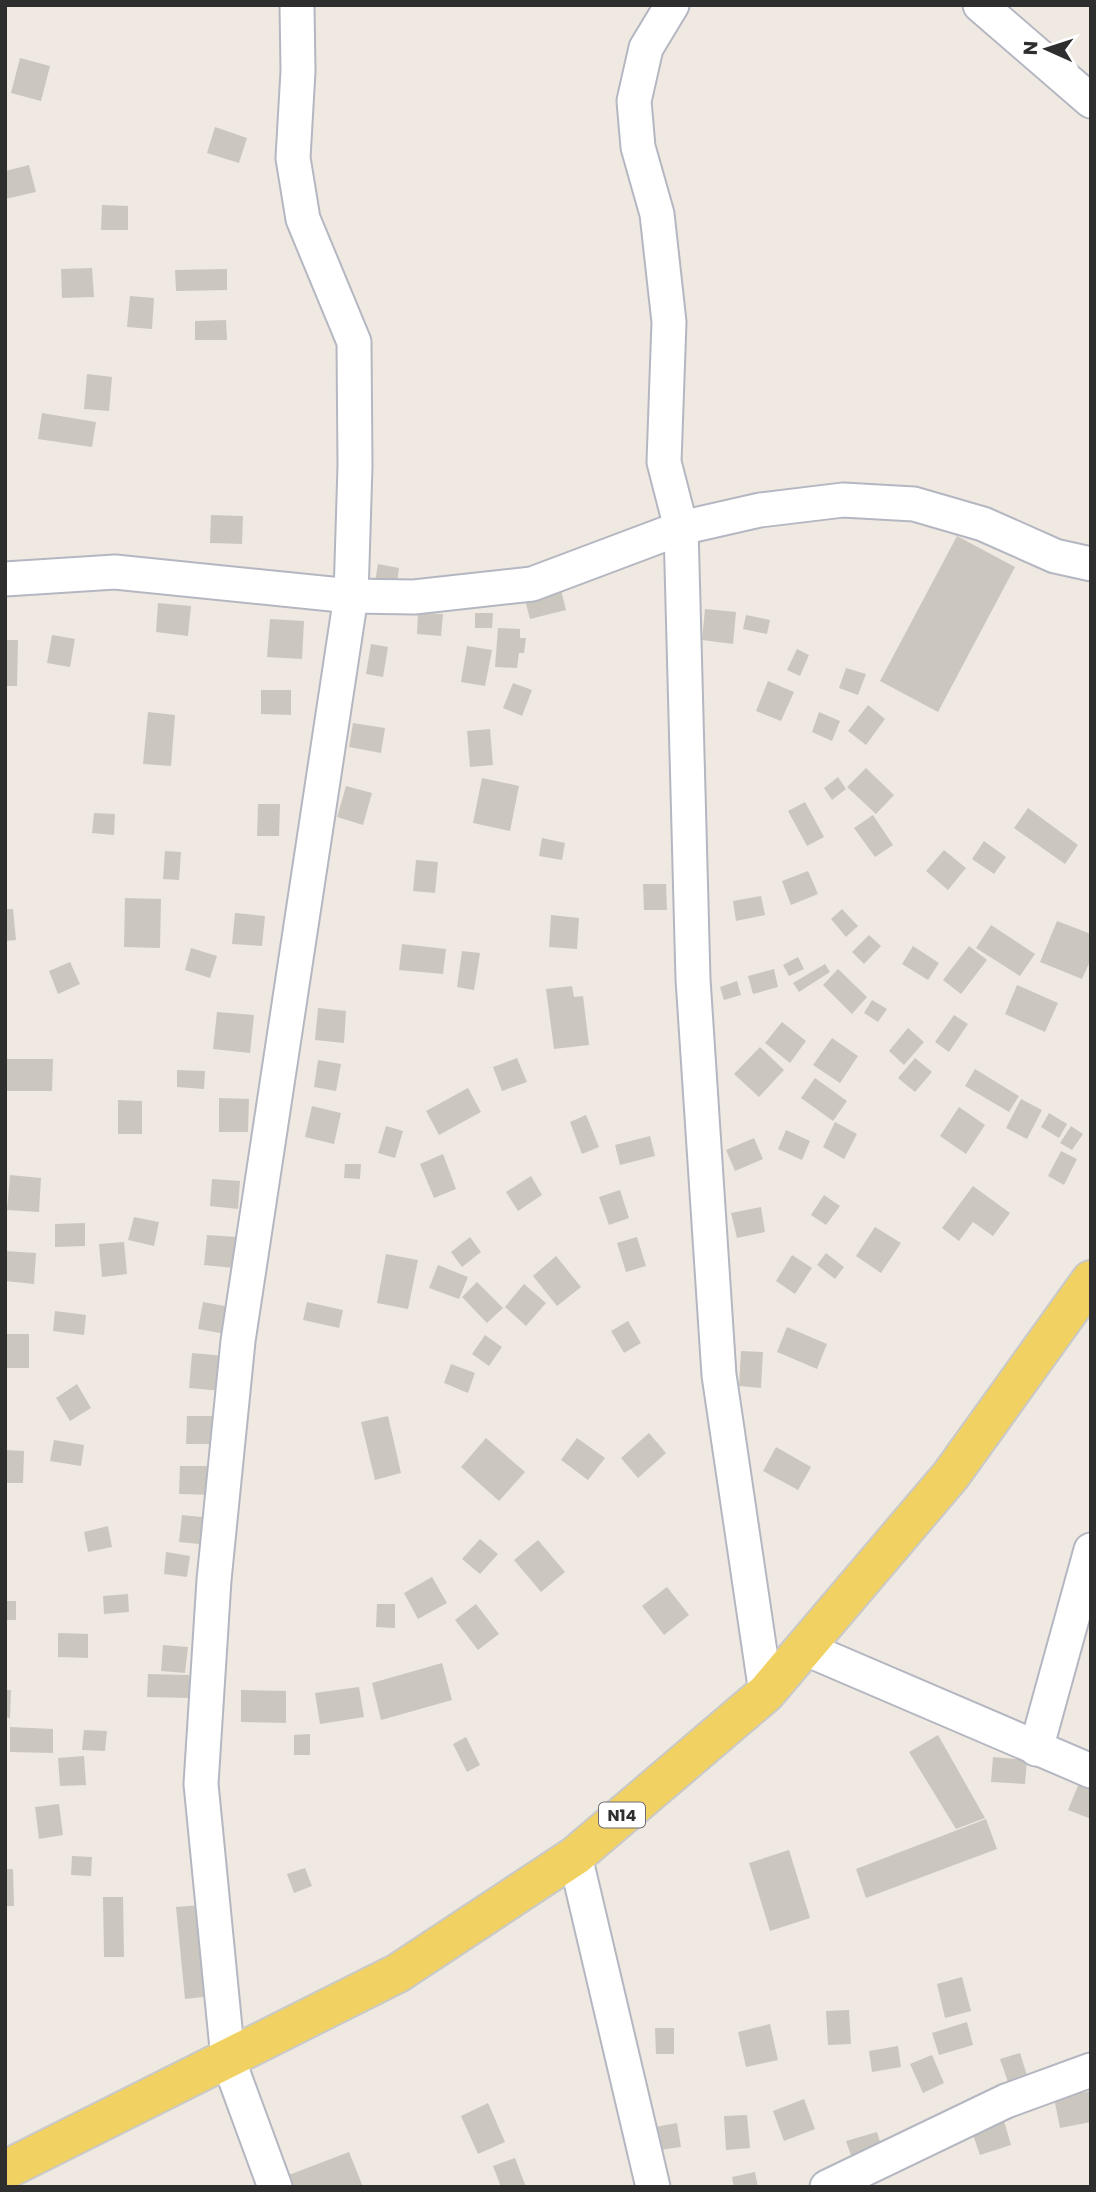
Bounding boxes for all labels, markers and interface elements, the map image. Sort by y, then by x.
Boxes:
north arrow [1012,14,1082,84]
text: N [1017,40,1044,56]
road number: N14 [599,1802,645,1828]

